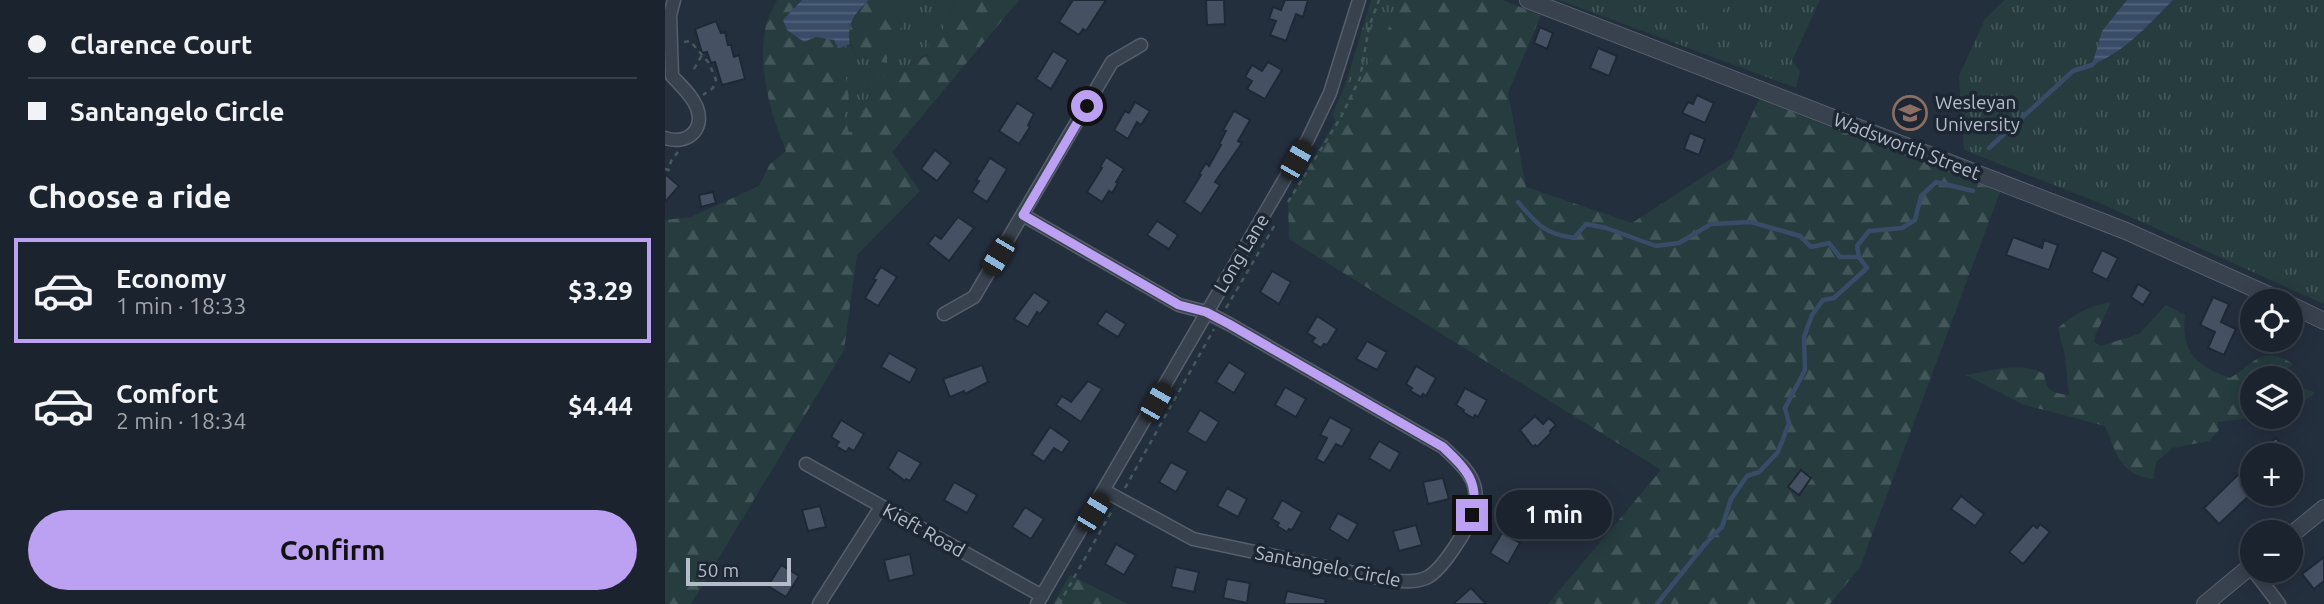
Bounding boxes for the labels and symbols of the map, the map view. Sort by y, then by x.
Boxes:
route start [1071,90,1103,122]
place label: Wesleyan University [1935,91,2020,135]
school or university icon: Wesleyan University [1891,94,1929,132]
street label: Wadsworth Street [1831,108,1984,184]
car [1277,137,1316,183]
street label: Long Lane [1209,210,1273,296]
car [979,233,1018,279]
car [1137,379,1176,425]
car [1074,489,1113,535]
callout: 1 min [1497,490,1612,540]
street label: Kieft Road [879,499,969,561]
route end [1456,499,1488,531]
street label: Santangelo Circle [1253,541,1403,591]
scale bar [686,555,791,587]

